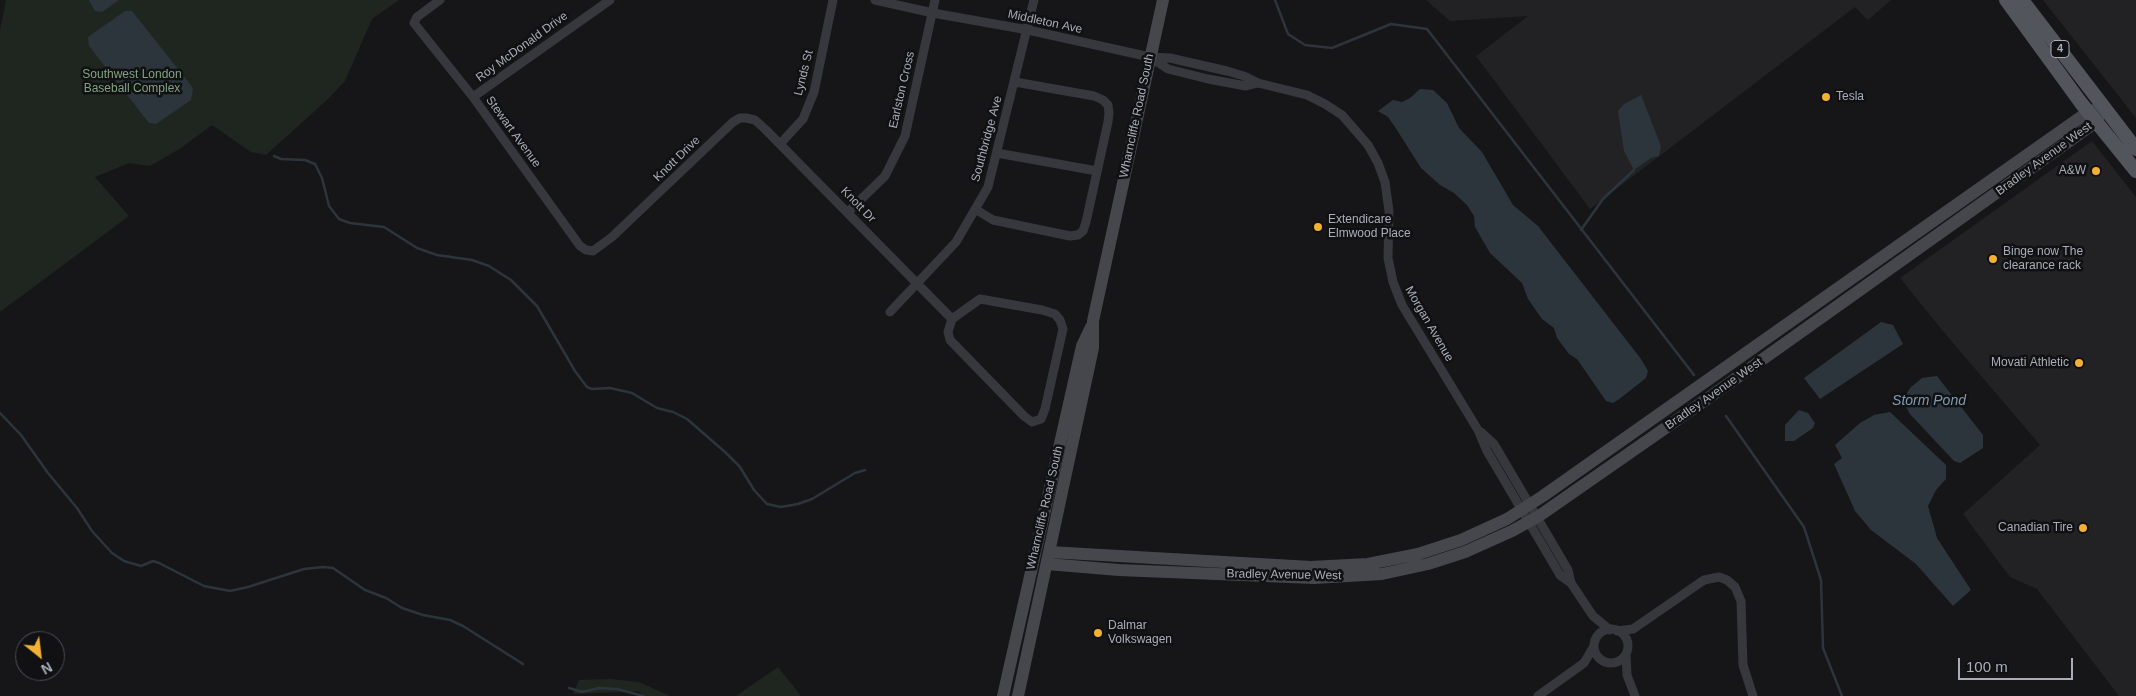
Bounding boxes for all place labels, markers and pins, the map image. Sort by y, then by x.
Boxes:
place label: Tesla [1836,90,1864,104]
marker: Tesla [1820,91,1832,103]
place label: A&W [2059,164,2086,178]
marker: A&W [2090,165,2102,177]
place label: Extendicare Elmwood Place [1328,213,1411,241]
marker: Extendicare Elmwood Place [1312,221,1324,233]
place label: Binge now The clearance rack [2003,245,2083,273]
marker: Binge now The clearance rack [1987,253,1999,265]
place label: Movati Athletic [1991,356,2069,370]
marker: Movati Athletic [2073,357,2085,369]
place label: Canadian Tire [1998,521,2073,535]
marker: Canadian Tire [2077,522,2089,534]
place label: Dalmar Volkswagen [1108,619,1172,647]
marker: Dalmar Volkswagen [1092,627,1104,639]

